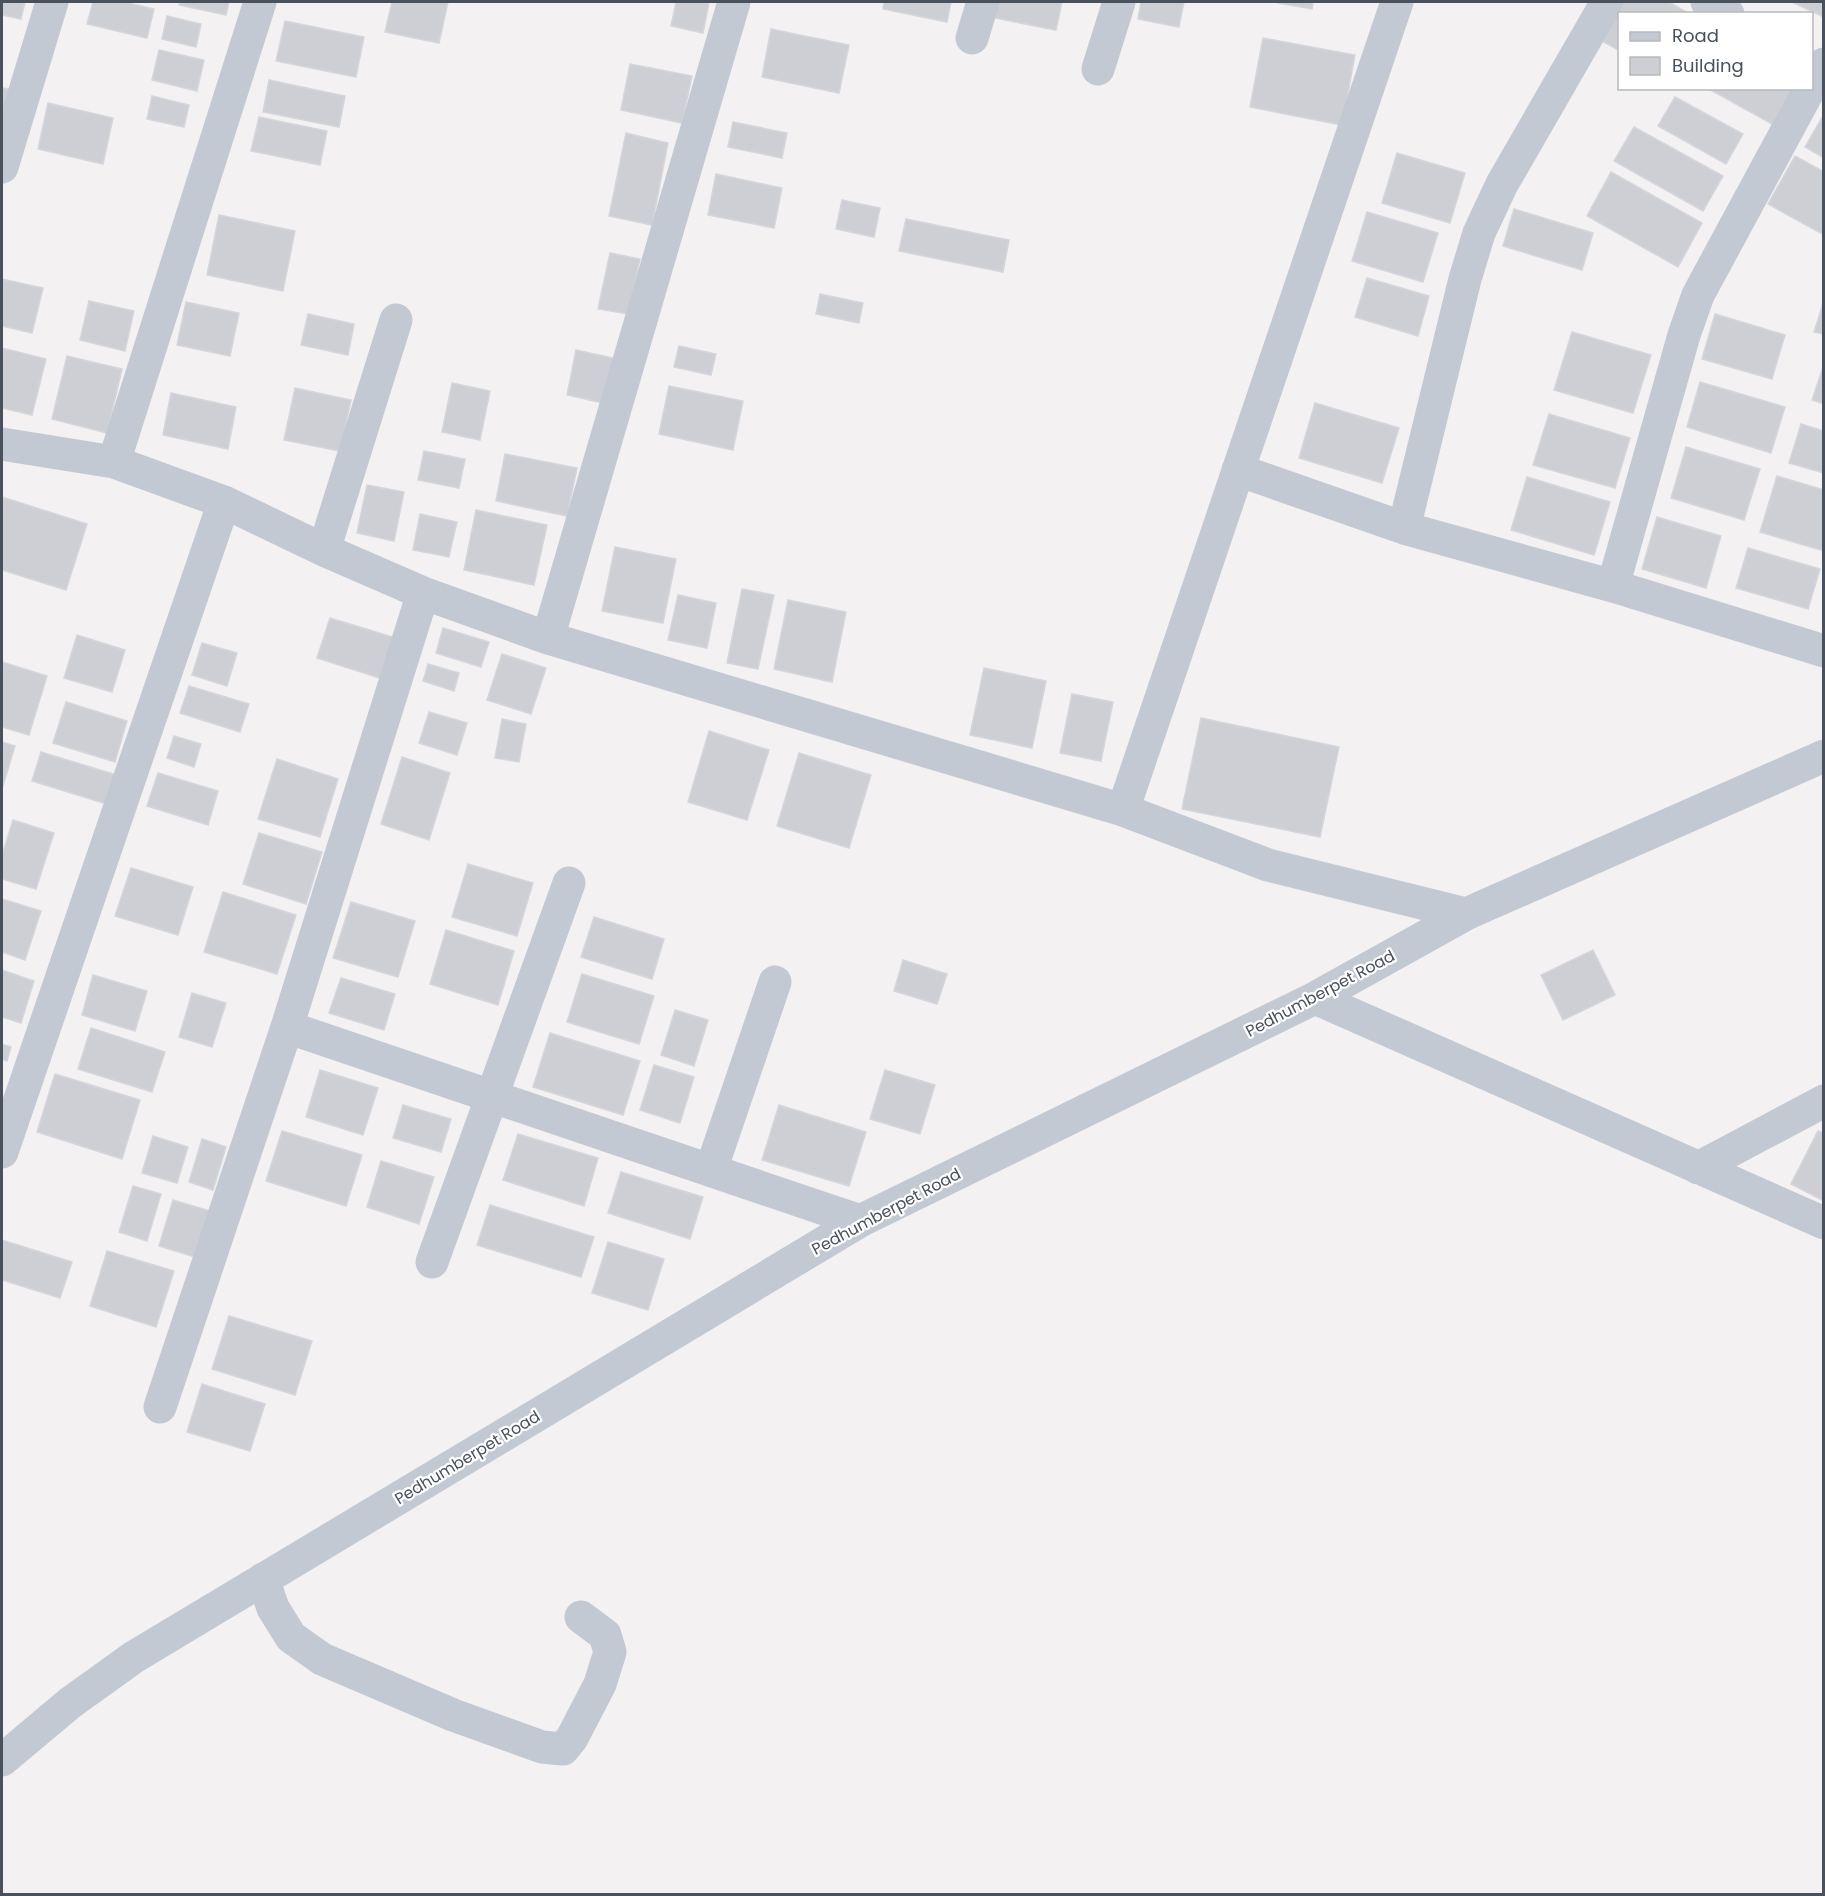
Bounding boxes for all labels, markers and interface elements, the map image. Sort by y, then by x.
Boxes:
legend [1618,12,1813,90]
text: Road [1672,23,1719,48]
text: Building [1672,53,1744,78]
street label: Pedhumberpet Road [1242,944,1399,1043]
street label: Pedhumberpet Road [808,1162,965,1261]
street label: Pedhumberpet Road [390,1405,544,1510]

